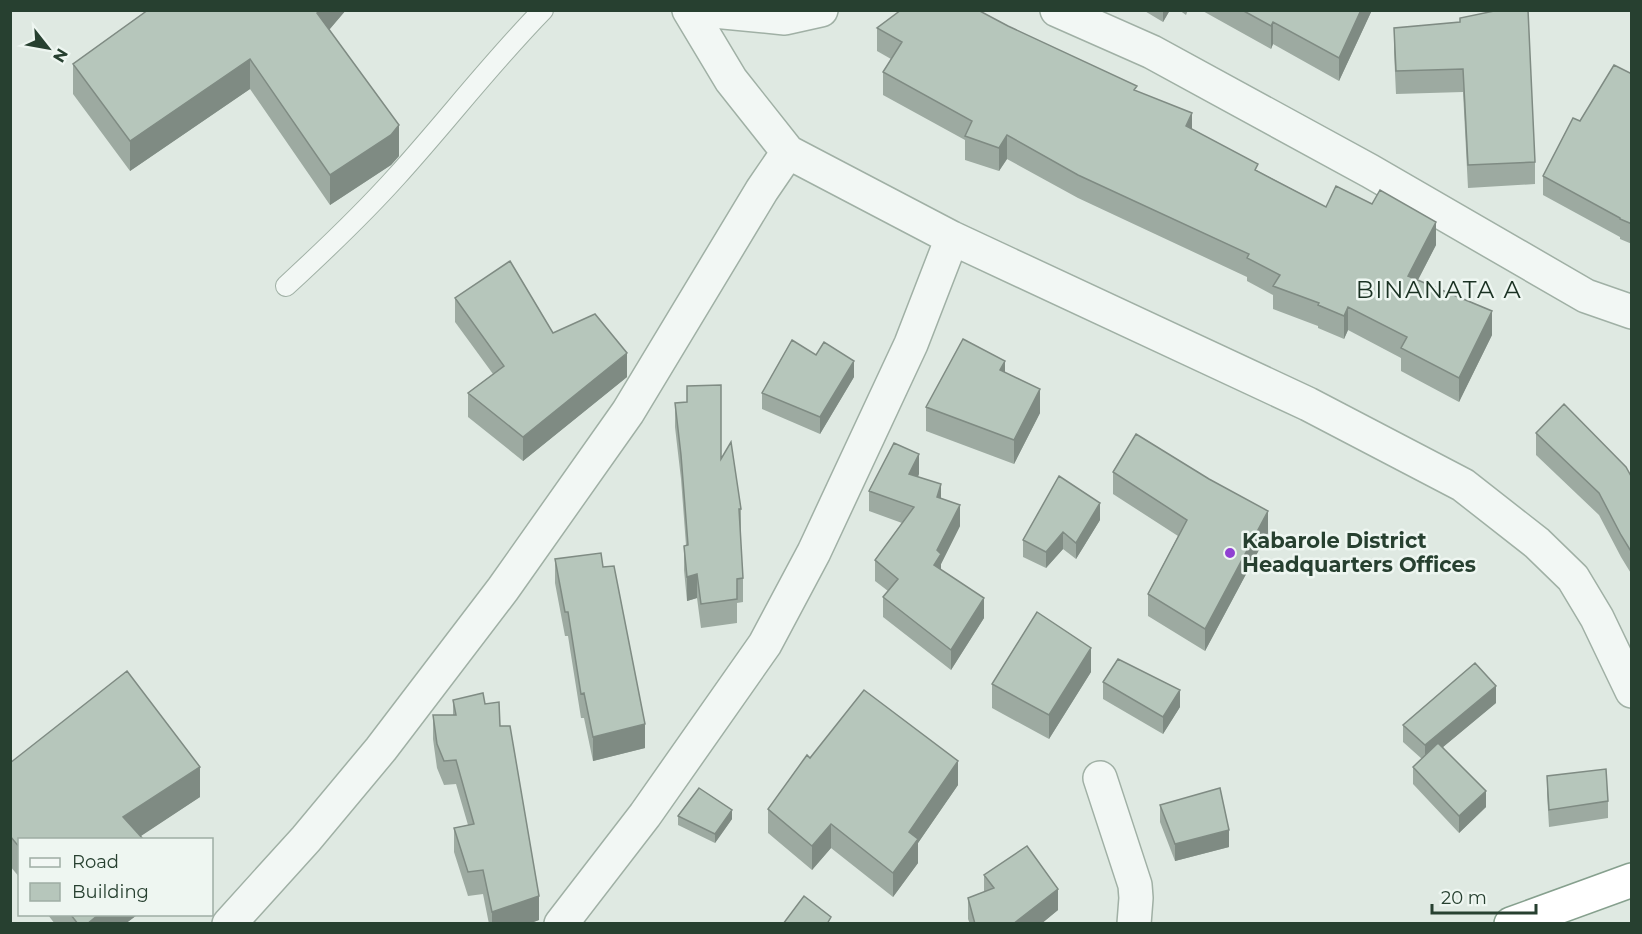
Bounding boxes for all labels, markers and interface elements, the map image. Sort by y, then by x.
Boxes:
north arrow [18,18,78,78]
text: N [49,45,72,66]
district label: BINANATA A [1356,275,1522,304]
place label: Kabarole District Headquarters Offices [1242,528,1476,577]
marker: Kabarole District Headquarters Offices [1223,546,1237,560]
legend [18,838,213,916]
text: Road [72,851,119,873]
scale bar [1432,877,1536,915]
text: Building [72,881,149,903]
text: 20 m [1441,887,1487,909]

